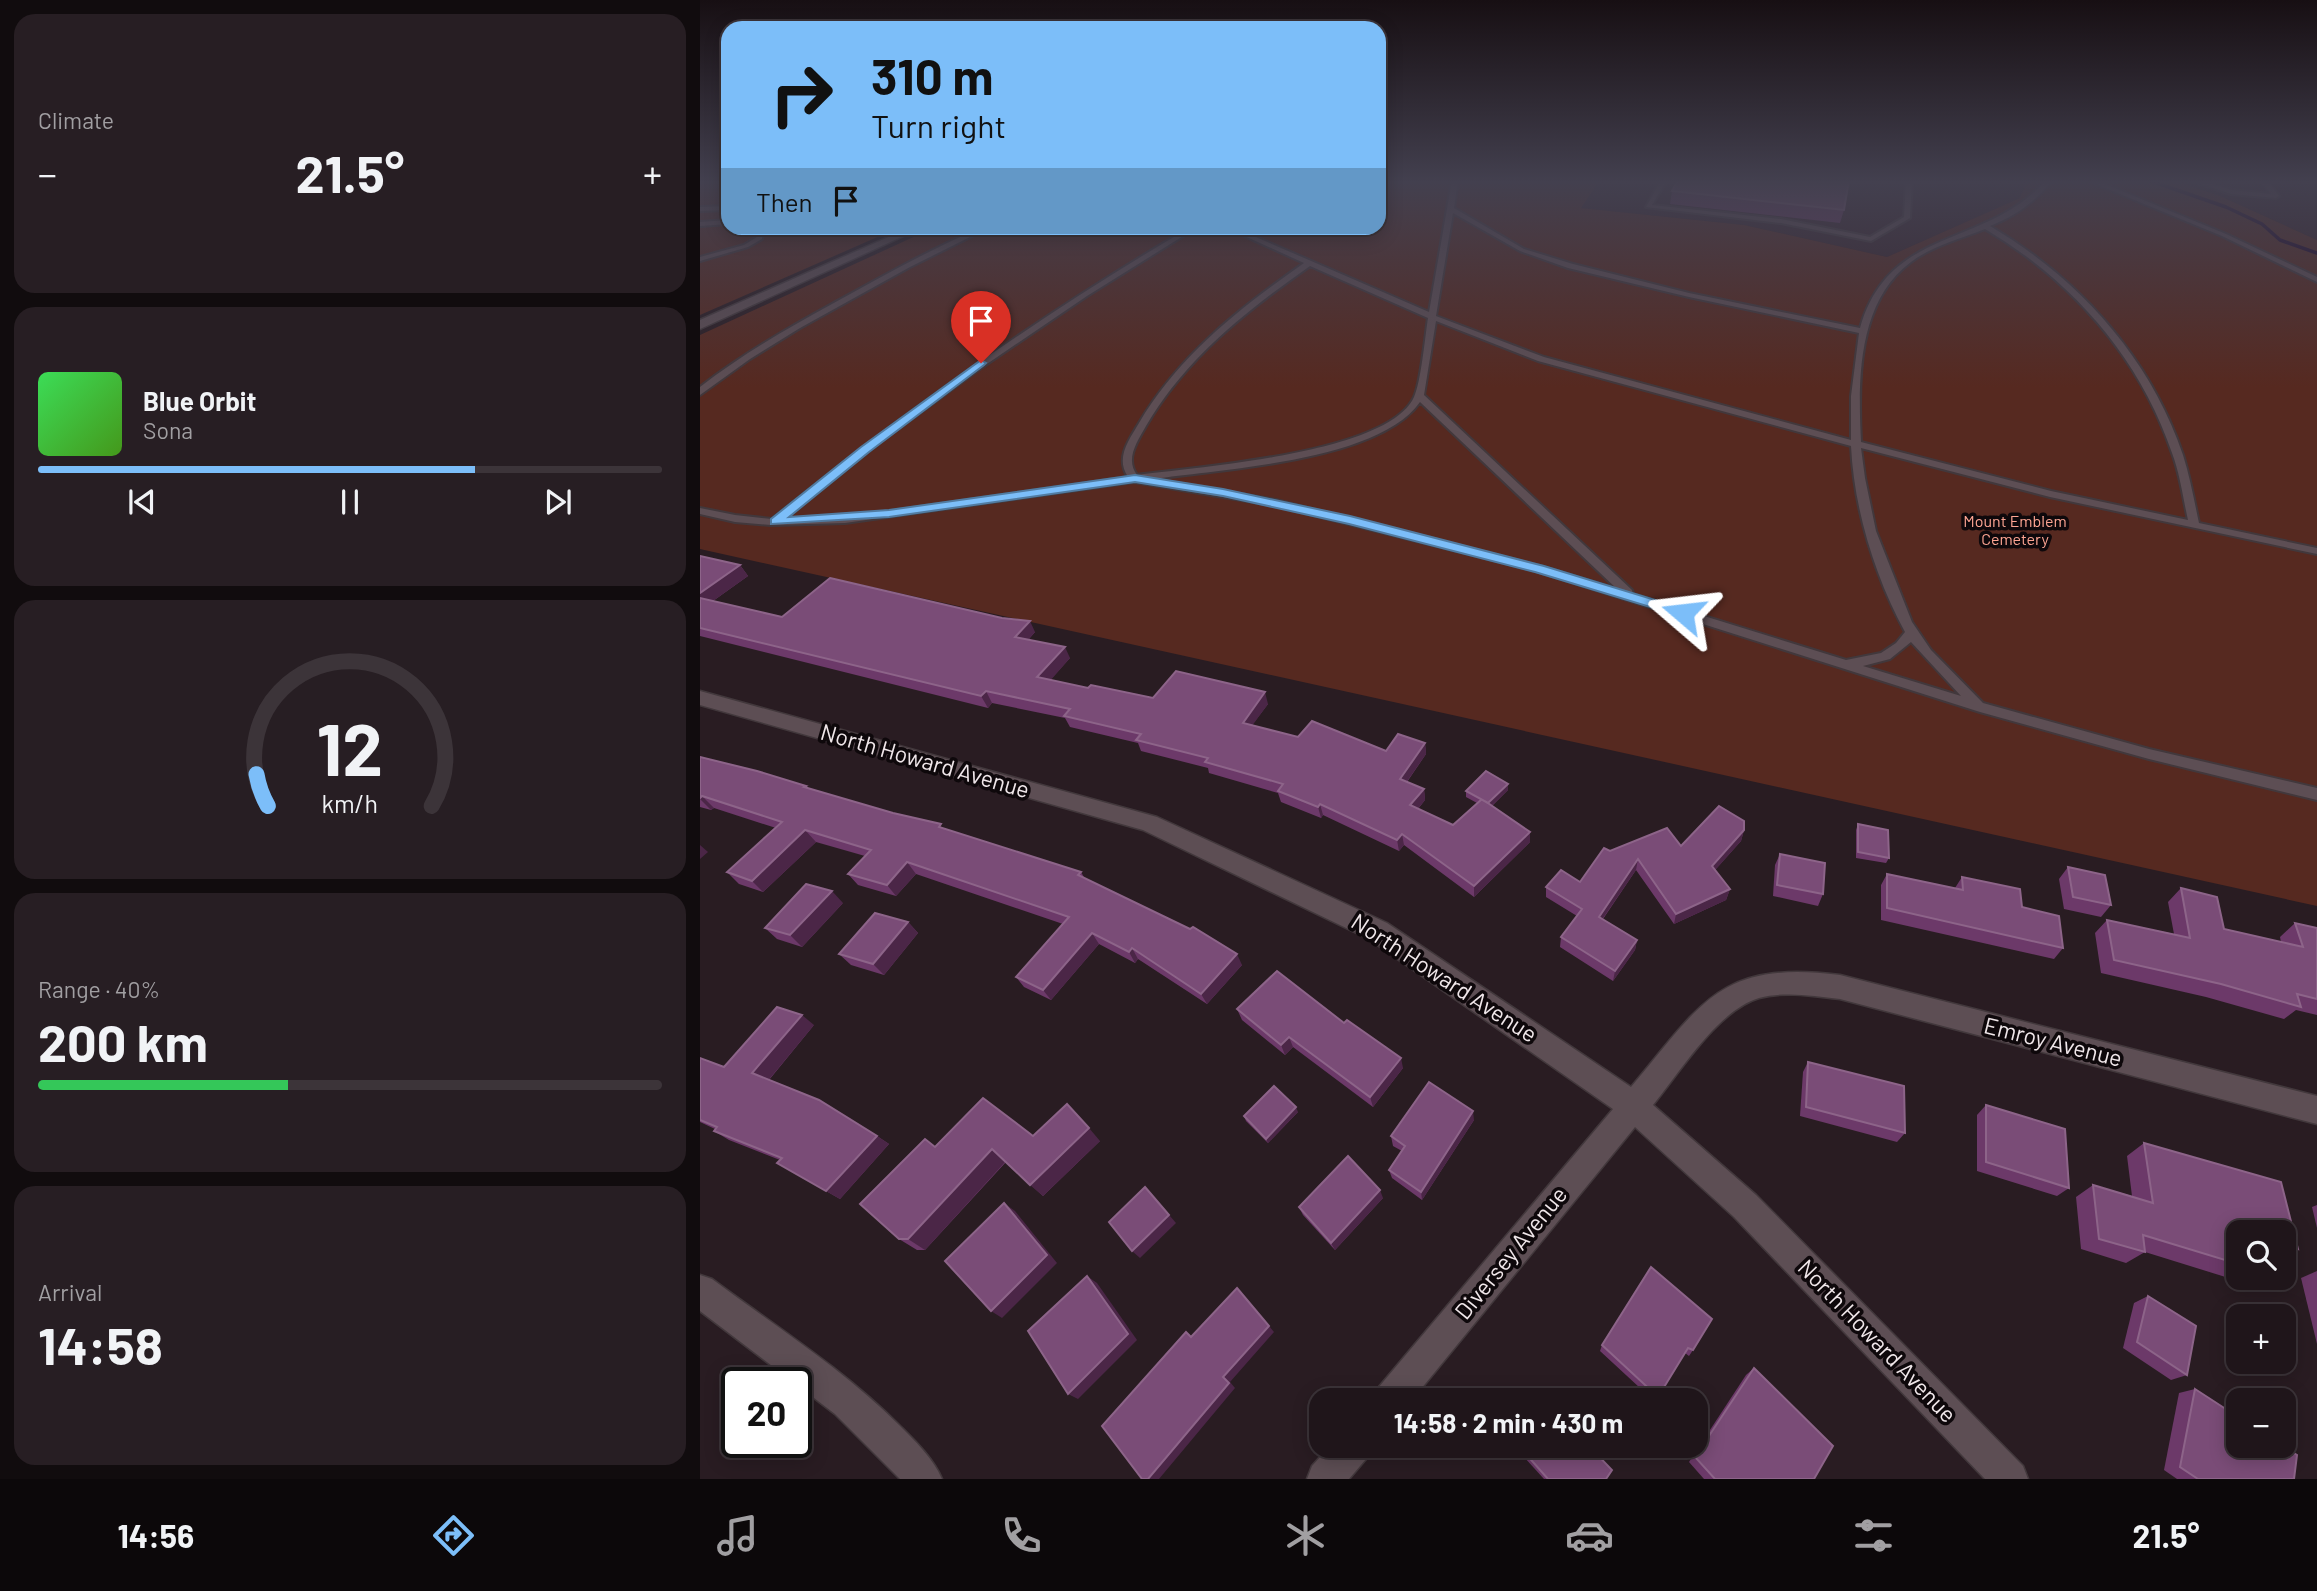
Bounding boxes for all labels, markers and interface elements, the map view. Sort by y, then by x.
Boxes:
text: 310 m [871,46,993,105]
icon: right [756,49,847,140]
text: Climate [38,106,114,134]
text: Turn right [871,106,1006,144]
text: 21.5° [296,141,404,203]
text: − [38,150,57,196]
text: + [643,150,662,196]
icon: arrive [827,182,865,220]
text: Then [756,186,813,217]
pin [951,291,1011,363]
icon: arrive [962,302,1000,340]
text: Blue Orbit [143,385,256,416]
text: Sona [143,416,193,444]
icon: previous [123,483,161,521]
icon: pause [331,483,369,521]
icon: next [539,483,577,521]
park label: Mount Emblem Cemetery [1963,511,2067,548]
position arrow [1646,576,1720,650]
text: 12 [317,703,383,791]
street label: North Howard Avenue [818,717,1033,803]
text: km/h [322,787,378,817]
street label: North Howard Avenue [1346,907,1543,1048]
text: Range · 40% [38,975,160,1003]
text: 200 km [38,1010,208,1072]
street label: Emroy Avenue [1981,1010,2125,1072]
street label: Diversey Avenue [1448,1180,1572,1324]
map controls [2226,1220,2296,1458]
button: search [2226,1220,2296,1290]
street label: North Howard Avenue [1793,1253,1963,1428]
text: Arrival [38,1278,102,1306]
button: + [2226,1304,2296,1374]
text: 14:58 [38,1313,163,1375]
speed limit sign: 20 [721,1367,812,1458]
button: − [2226,1388,2296,1458]
text: 14:58 · 2 min · 430 m [1394,1407,1623,1438]
icon: directions [429,1511,478,1560]
icon: music [713,1511,762,1560]
icon: phone [997,1511,1046,1560]
icon: climate [1281,1511,1330,1560]
icon: car [1565,1511,1614,1560]
icon: filters [1849,1511,1898,1560]
text: 14:56 [117,1516,194,1554]
text: 21.5° [2132,1516,2199,1554]

